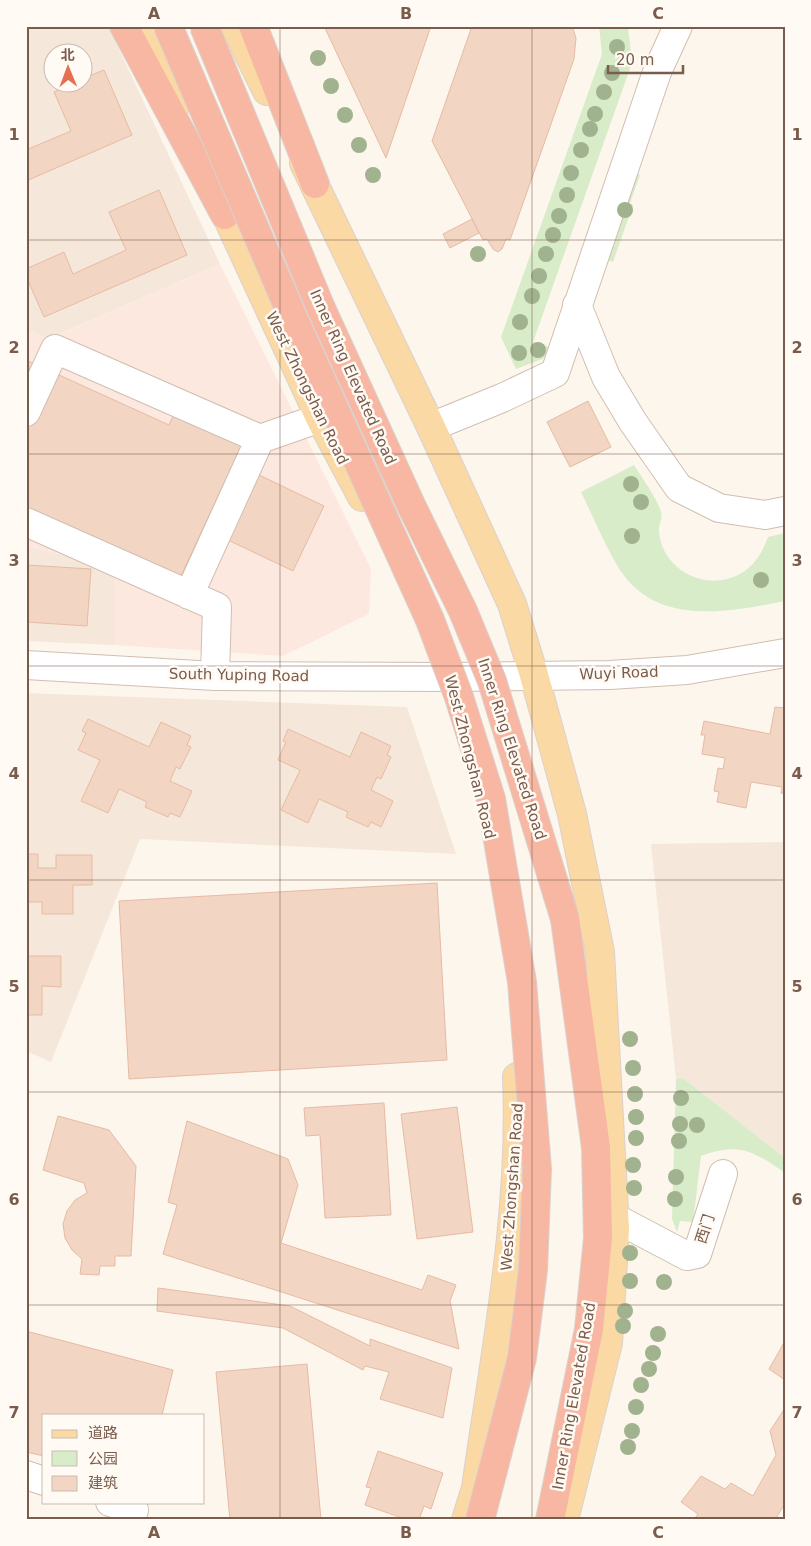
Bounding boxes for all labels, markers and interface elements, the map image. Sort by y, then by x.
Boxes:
text: A [148,4,161,23]
text: B [400,4,412,23]
text: C [652,4,664,23]
north arrow [42,42,92,92]
scale bar [608,42,684,74]
text: 北 [61,47,75,63]
text: 20 m [616,51,654,69]
text: 1 [8,125,20,144]
text: 1 [791,125,803,144]
street label: Inner Ring Elevated Road [306,287,400,467]
street label: West Zhongshan Road [262,309,352,467]
text: 2 [8,338,20,357]
text: 2 [791,338,803,357]
text: 3 [8,551,20,570]
text: 3 [791,551,803,570]
street label: Inner Ring Elevated Road [474,656,550,842]
street label: Wuyi Road [579,663,659,683]
street label: South Yuping Road [169,665,309,685]
street label: West Zhongshan Road [441,673,499,841]
text: 4 [8,764,20,783]
text: 4 [791,764,803,783]
text: 5 [8,977,20,996]
text: 5 [791,977,803,996]
street label: West Zhongshan Road [497,1103,527,1271]
text: 6 [8,1190,20,1209]
text: 6 [791,1190,803,1209]
street label: 西门 [692,1212,718,1246]
street label: Inner Ring Elevated Road [549,1301,599,1491]
text: 7 [8,1403,20,1422]
text: 7 [791,1403,803,1422]
legend [42,1414,205,1504]
text: 道路 [88,1424,118,1442]
text: 公园 [88,1450,118,1468]
text: 建筑 [88,1474,118,1492]
text: A [148,1523,161,1542]
text: B [400,1523,412,1542]
text: C [652,1523,664,1542]

